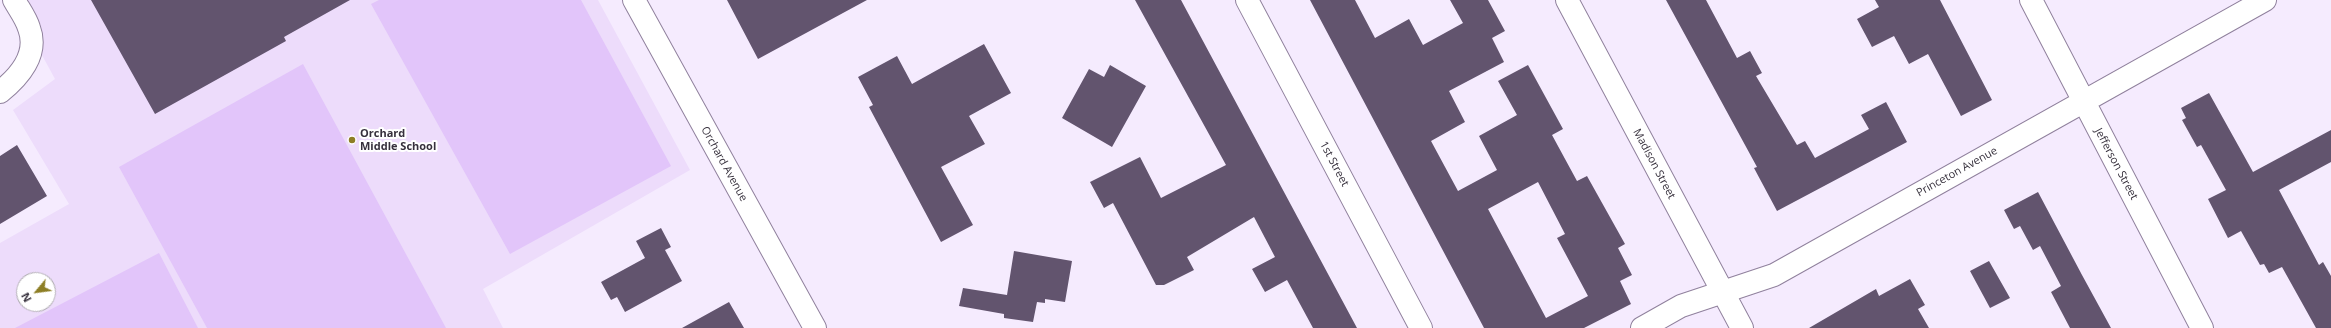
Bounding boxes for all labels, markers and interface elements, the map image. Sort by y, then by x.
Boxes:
street label: Orchard Avenue [698,124,750,204]
street label: Jefferson Street [2092,126,2140,202]
place label: Orchard Middle School [360,127,436,153]
street label: Madison Street [1630,127,1678,201]
marker: Orchard Middle School [347,135,357,145]
street label: 1st Street [1317,139,1351,189]
street label: Princeton Avenue [1914,144,2000,200]
north arrow [16,272,56,312]
text: N [17,290,35,305]

